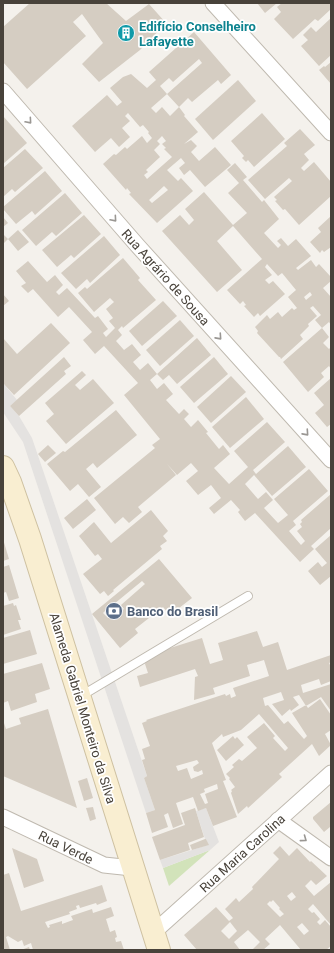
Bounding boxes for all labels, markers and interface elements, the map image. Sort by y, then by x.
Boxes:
place label: Edifício Conselheiro Lafayette [139,19,256,49]
building icon: Edifício Conselheiro Lafayette [116,23,136,43]
one-way arrow [24,116,31,123]
one-way arrow [109,214,117,222]
street label: Rua Agrário de Sousa [118,226,213,329]
one-way arrow [214,332,222,340]
one-way arrow [301,428,309,436]
bank icon: Banco do Brasil [104,601,124,621]
place label: Banco do Brasil [127,604,218,619]
street label: Alameda Gabriel Monteiro da Silva [46,611,119,805]
street label: Rua Maria Carolina [197,811,288,896]
street label: Rua Verde [36,828,96,867]
one-way arrow [300,834,307,841]

